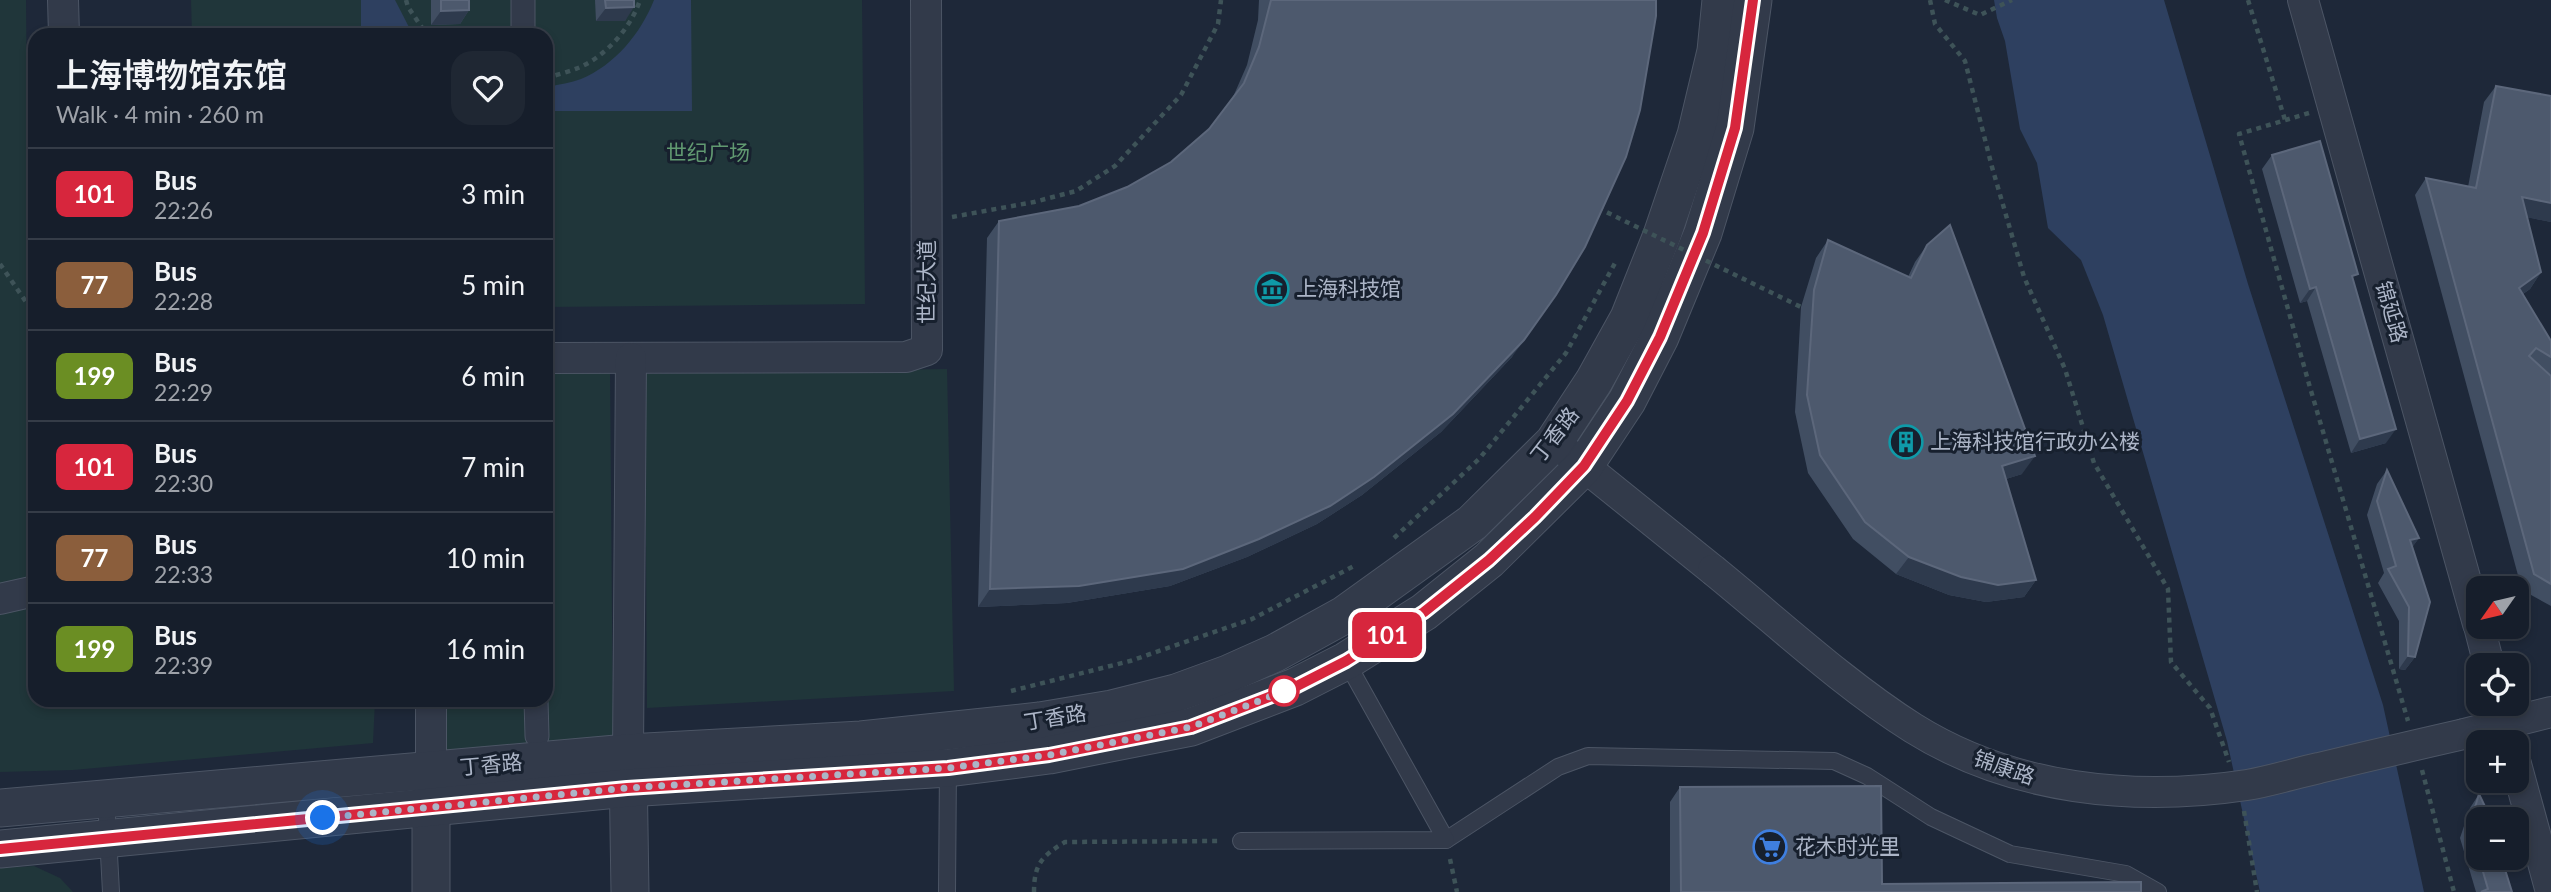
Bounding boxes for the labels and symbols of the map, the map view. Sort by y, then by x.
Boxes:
park label: 世纪广场 [666,139,750,164]
street label: 世纪大道 [913,240,938,324]
museum icon: 上海科技馆 [1253,270,1291,308]
place label: 上海科技馆 [1296,275,1401,300]
street label: 锦延路 [2372,278,2413,345]
street label: 丁香路 [1525,402,1583,467]
building icon: 上海科技馆行政办公楼 [1887,423,1925,461]
place label: 上海科技馆行政办公楼 [1930,428,2140,453]
north arrow [2466,576,2529,639]
line badge: 101 [1347,612,1427,658]
unlabelled marker [1269,676,1299,706]
street label: 丁香路 [1022,699,1088,734]
street label: 锦康路 [1971,745,2038,789]
street label: 丁香路 [458,748,523,779]
your location [305,800,340,835]
supermarket icon: 花木时光里 [1751,828,1789,866]
place label: 花木时光里 [1795,833,1900,858]

